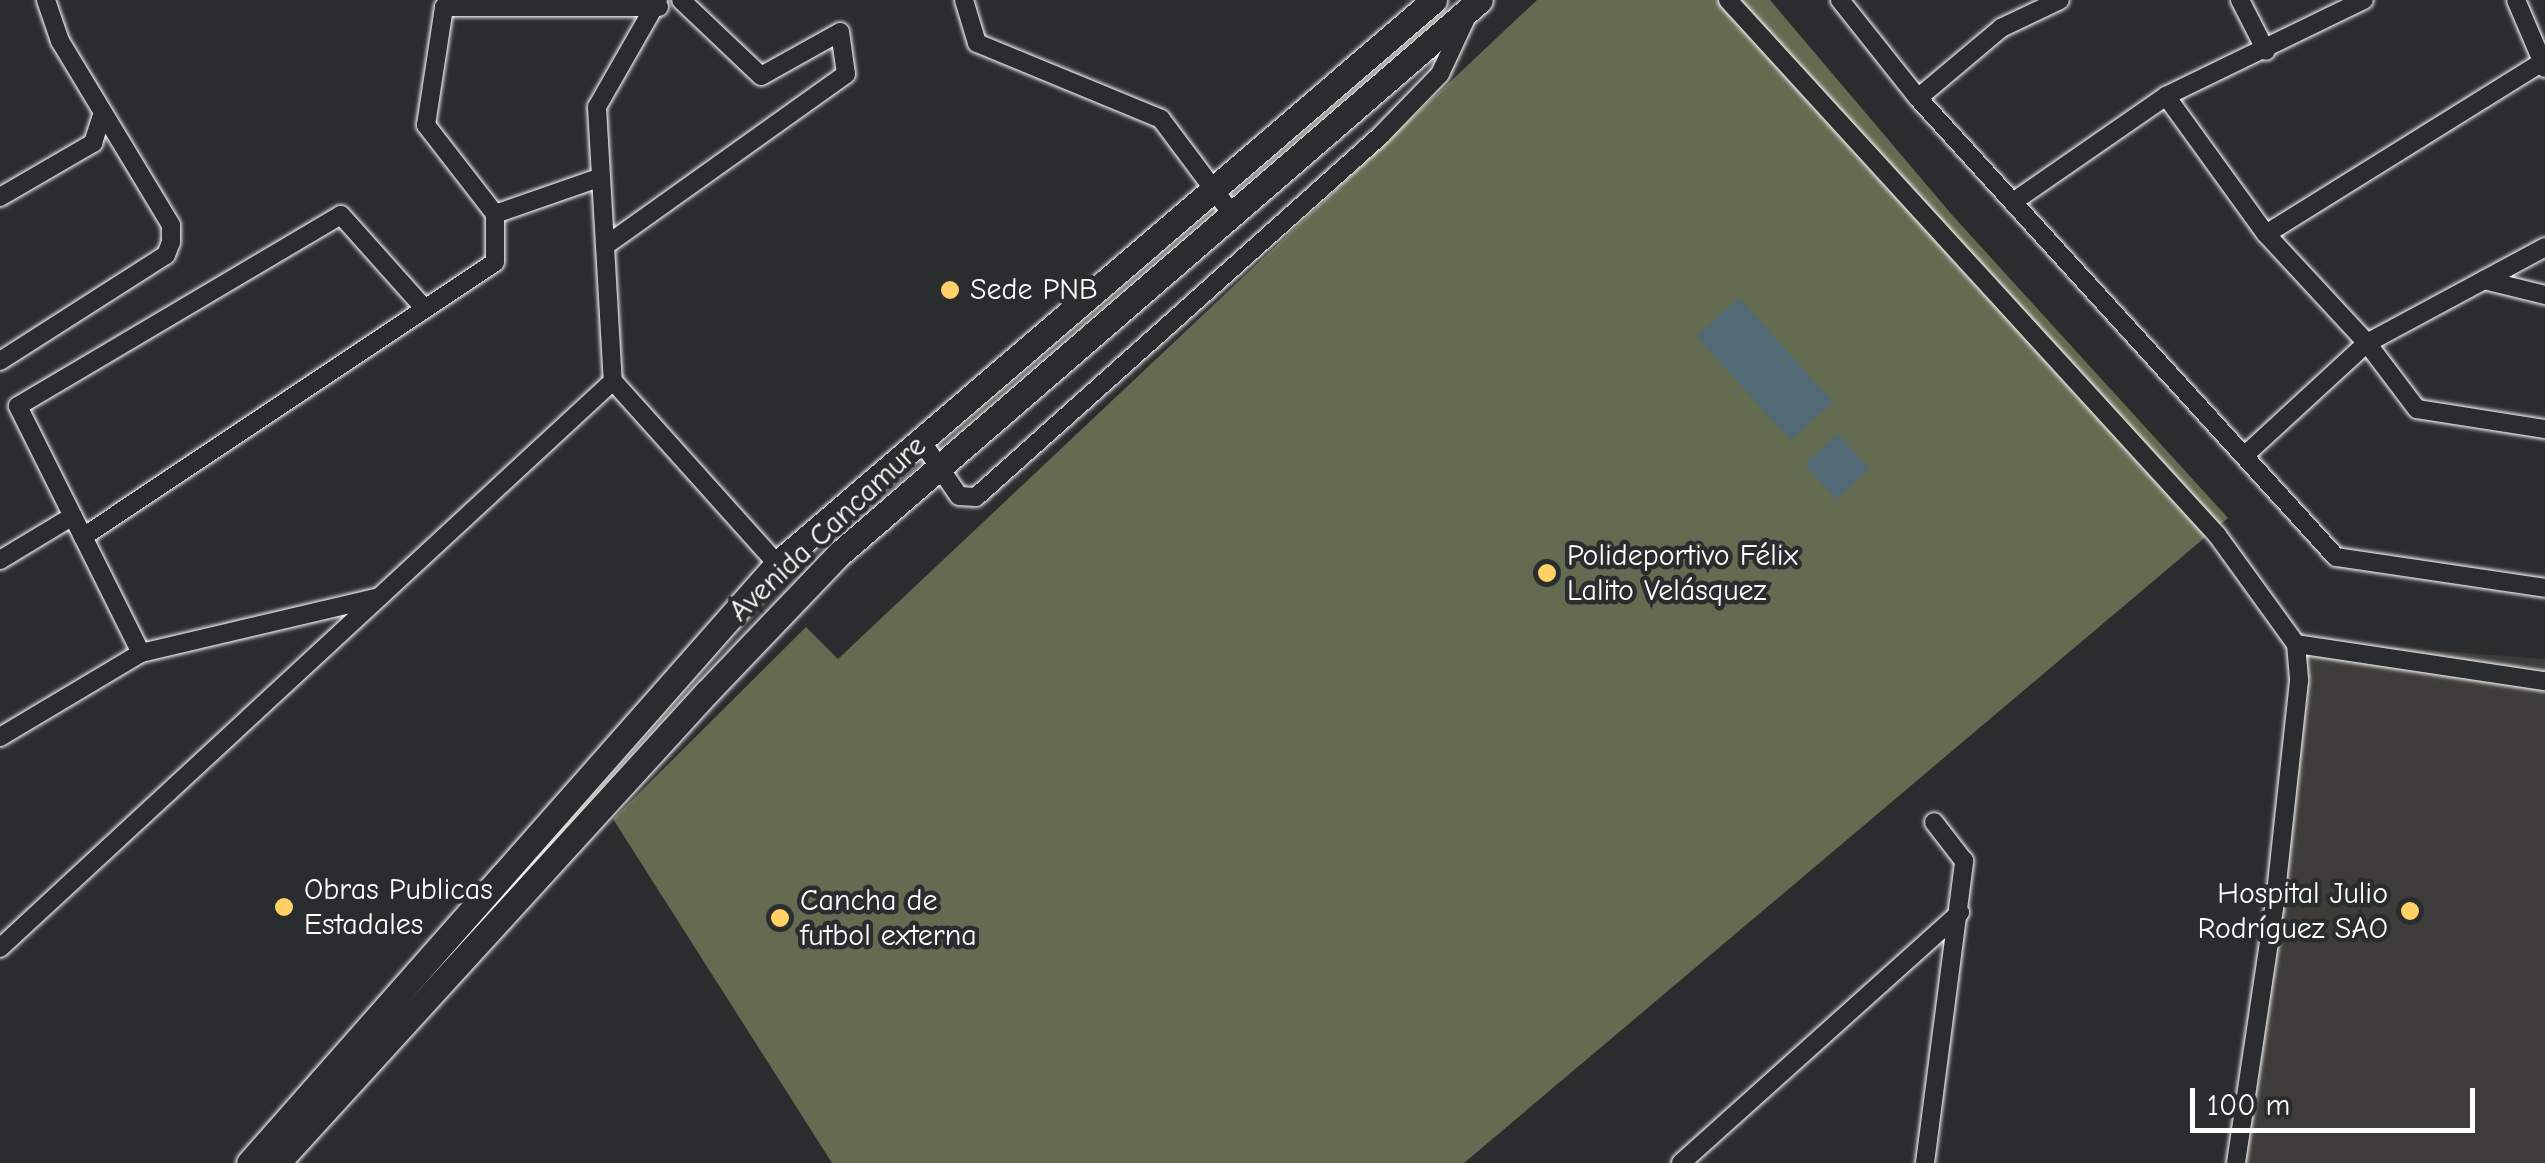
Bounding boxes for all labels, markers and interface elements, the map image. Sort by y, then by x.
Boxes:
place label: Sede PNB [970,272,1098,308]
marker: Sede PNB [939,279,961,301]
street label: Avenida Cancamure [722,428,934,630]
place label: Polideportivo Félix Lalito Velásquez [1567,538,1798,608]
marker: Polideportivo Félix Lalito Velásquez [1536,562,1558,584]
place label: Obras Publicas Estadales [304,872,493,942]
place label: Hospital Julio Rodríguez SAO [2197,876,2388,946]
place label: Cancha de futbol externa [800,883,977,954]
marker: Obras Publicas Estadales [273,896,295,918]
marker: Hospital Julio Rodríguez SAO [2397,898,2423,924]
marker: Cancha de futbol externa [769,907,791,929]
scale bar [2195,1068,2480,1130]
text: 100 m [2207,1088,2290,1123]

